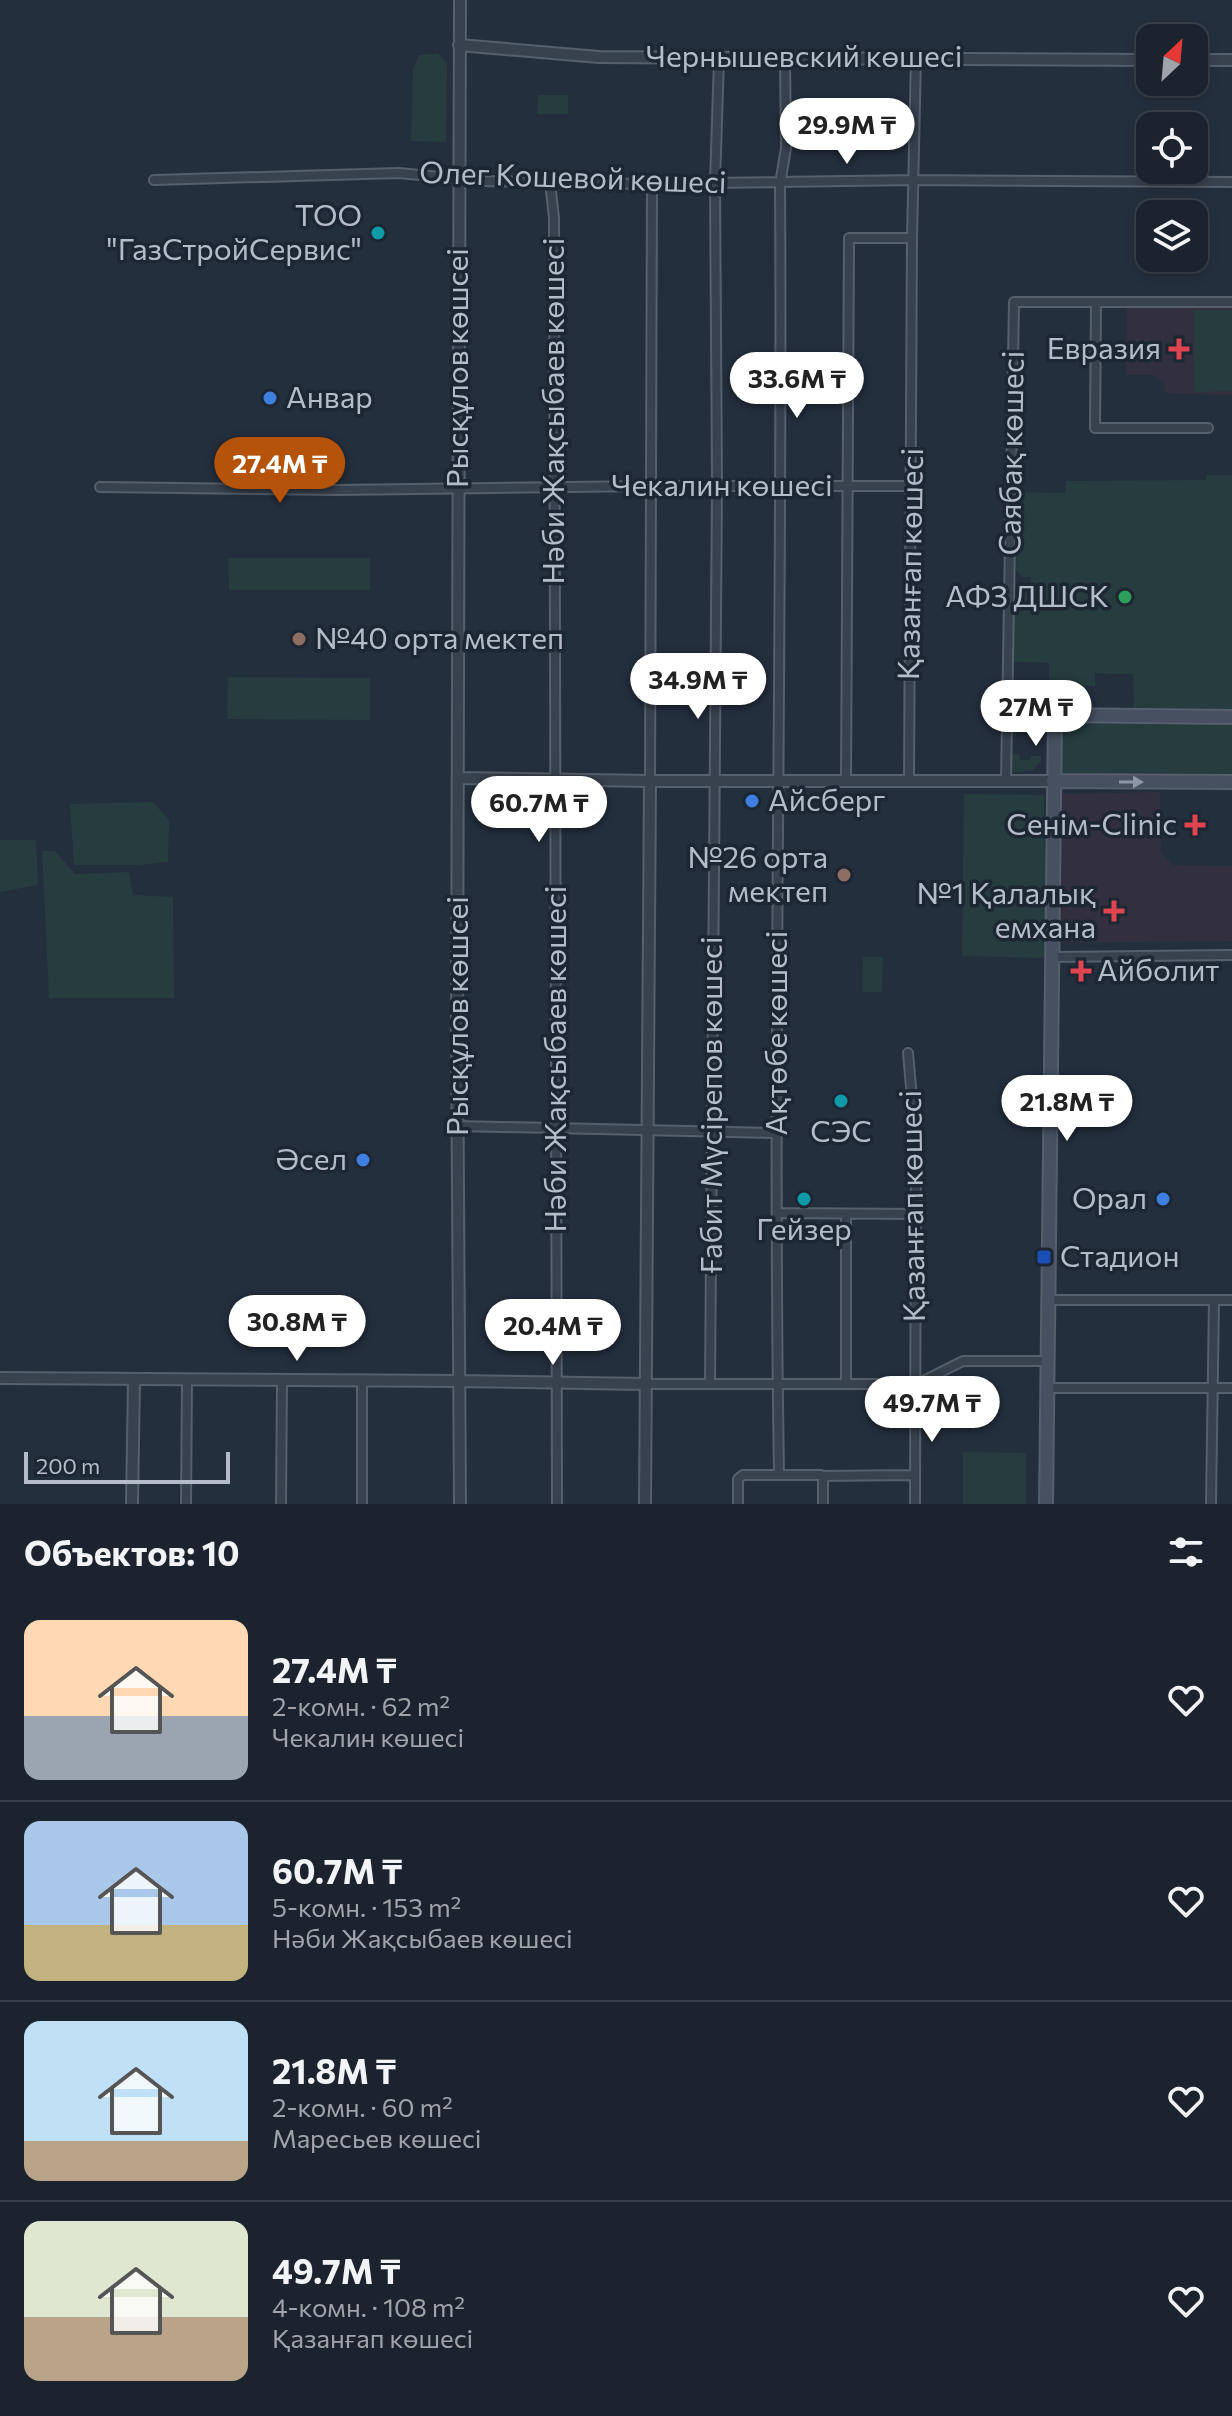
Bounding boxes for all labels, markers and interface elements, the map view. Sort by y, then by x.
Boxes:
north arrow [1136,24,1208,96]
map controls [1136,24,1208,272]
street label: Чернышевский көшесі [646,36,962,73]
pin: 29.9M ₸ [773,98,921,166]
text: 29.9M ₸ [798,108,896,139]
button: locate [1136,112,1208,184]
street label: Олег Кошевой көшесі [419,152,727,199]
place label: ТОО "ГазСтройСервис" [107,195,362,266]
button: layers [1136,200,1208,272]
marker: ТОО "ГазСтройСервис" [369,224,387,242]
street label: Нәби Жақсыбаев көшесі [533,238,570,584]
street label: Рысқұлов көшсеі [437,248,474,488]
place label: Евразия [1047,328,1161,365]
marker: Евразия [1168,338,1190,360]
street label: Саябақ көшесі [989,350,1030,556]
pin: 33.6M ₸ [723,352,871,420]
text: 33.6M ₸ [748,362,846,393]
place label: Анвар [286,377,373,414]
marker: Анвар [261,389,279,407]
pin: 27.4M ₸ [206,437,354,505]
text: 27.4M ₸ [232,447,328,478]
street label: Қазанғап көшесі [888,448,929,680]
street label: Чекалин көшесі [611,465,833,502]
place label: АФЗ ДШСК [945,576,1109,613]
marker: АФЗ ДШСК [1116,588,1134,606]
place label: №40 орта мектеп [315,618,564,655]
marker: №40 орта мектеп [290,630,308,648]
pin: 34.9M ₸ [624,653,772,721]
text: 34.9M ₸ [648,663,748,694]
pin: 27M ₸ [980,680,1092,748]
text: 27M ₸ [999,690,1073,721]
pin: 60.7M ₸ [465,776,613,844]
one-way arrow [1119,776,1144,788]
place label: Айсберг [768,780,885,817]
text: 60.7M ₸ [489,786,589,817]
marker: Айсберг [743,792,761,810]
place label: Сенім-Clinic [1006,804,1177,841]
marker: Сенім-Clinic [1184,814,1206,836]
place label: №26 орта мектеп [687,837,828,908]
marker: №26 орта мектеп [835,866,853,884]
place label: №1 Қалалық емхана [917,873,1096,944]
street label: Нәби Жақсыбаев көшесі [535,886,572,1232]
street label: Рысқұлов көшсеі [437,896,474,1136]
marker: №1 Қалалық емхана [1103,900,1125,922]
street label: Ақтөбе көшесі [756,930,793,1136]
street label: Ғабит Мүсірепов көшесі [691,936,728,1274]
place label: Айболит [1097,950,1219,987]
marker: Айболит [1072,962,1090,980]
pin: 21.8M ₸ [993,1075,1141,1143]
text: 21.8M ₸ [1019,1085,1115,1116]
street label: Қазанғап көшесі [890,1090,931,1322]
marker: СЭС [832,1092,850,1110]
place label: СЭС [810,1111,872,1148]
place label: Əсел [275,1139,347,1176]
marker: Əсел [354,1151,372,1169]
place label: Орал [1072,1178,1147,1215]
marker: Гейзер [795,1190,813,1208]
marker: Орал [1154,1190,1172,1208]
place label: Гейзер [756,1209,852,1246]
place label: Стадион [1060,1236,1180,1273]
marker: Стадион [1035,1248,1053,1266]
pin: 30.8M ₸ [223,1295,371,1363]
pin: 20.4M ₸ [479,1299,627,1367]
text: 30.8M ₸ [247,1305,347,1336]
text: 20.4M ₸ [503,1309,603,1340]
pin: 49.7M ₸ [858,1376,1006,1444]
text: 49.7M ₸ [883,1386,981,1417]
scale bar [24,1448,230,1484]
text: 200 m [36,1452,100,1479]
icon: filters [1164,1530,1208,1574]
text: Объектов: 10 [24,1531,240,1573]
text: 27.4M ₸ [272,1648,397,1690]
icon: home [88,1652,184,1748]
icon: heart [1164,1678,1208,1722]
text: 2-комн. · 62 m² [272,1690,450,1721]
text: Чекалин көшесі [272,1721,464,1752]
text: 60.7M ₸ [272,1849,403,1891]
icon: home [88,1853,184,1949]
icon: heart [1164,1879,1208,1923]
text: 5-комн. · 153 m² [272,1891,461,1922]
text: Нәби Жақсыбаев көшесі [272,1922,573,1953]
text: 21.8M ₸ [272,2049,396,2091]
icon: home [88,2053,184,2149]
icon: heart [1164,2079,1208,2123]
text: 2-комн. · 60 m² [272,2091,453,2122]
text: Маресьев көшесі [272,2122,481,2153]
text: 49.7M ₸ [272,2249,401,2291]
icon: home [88,2253,184,2349]
icon: heart [1164,2279,1208,2323]
text: 4-комн. · 108 m² [272,2291,465,2322]
text: Қазанғап көшесі [272,2322,473,2353]

